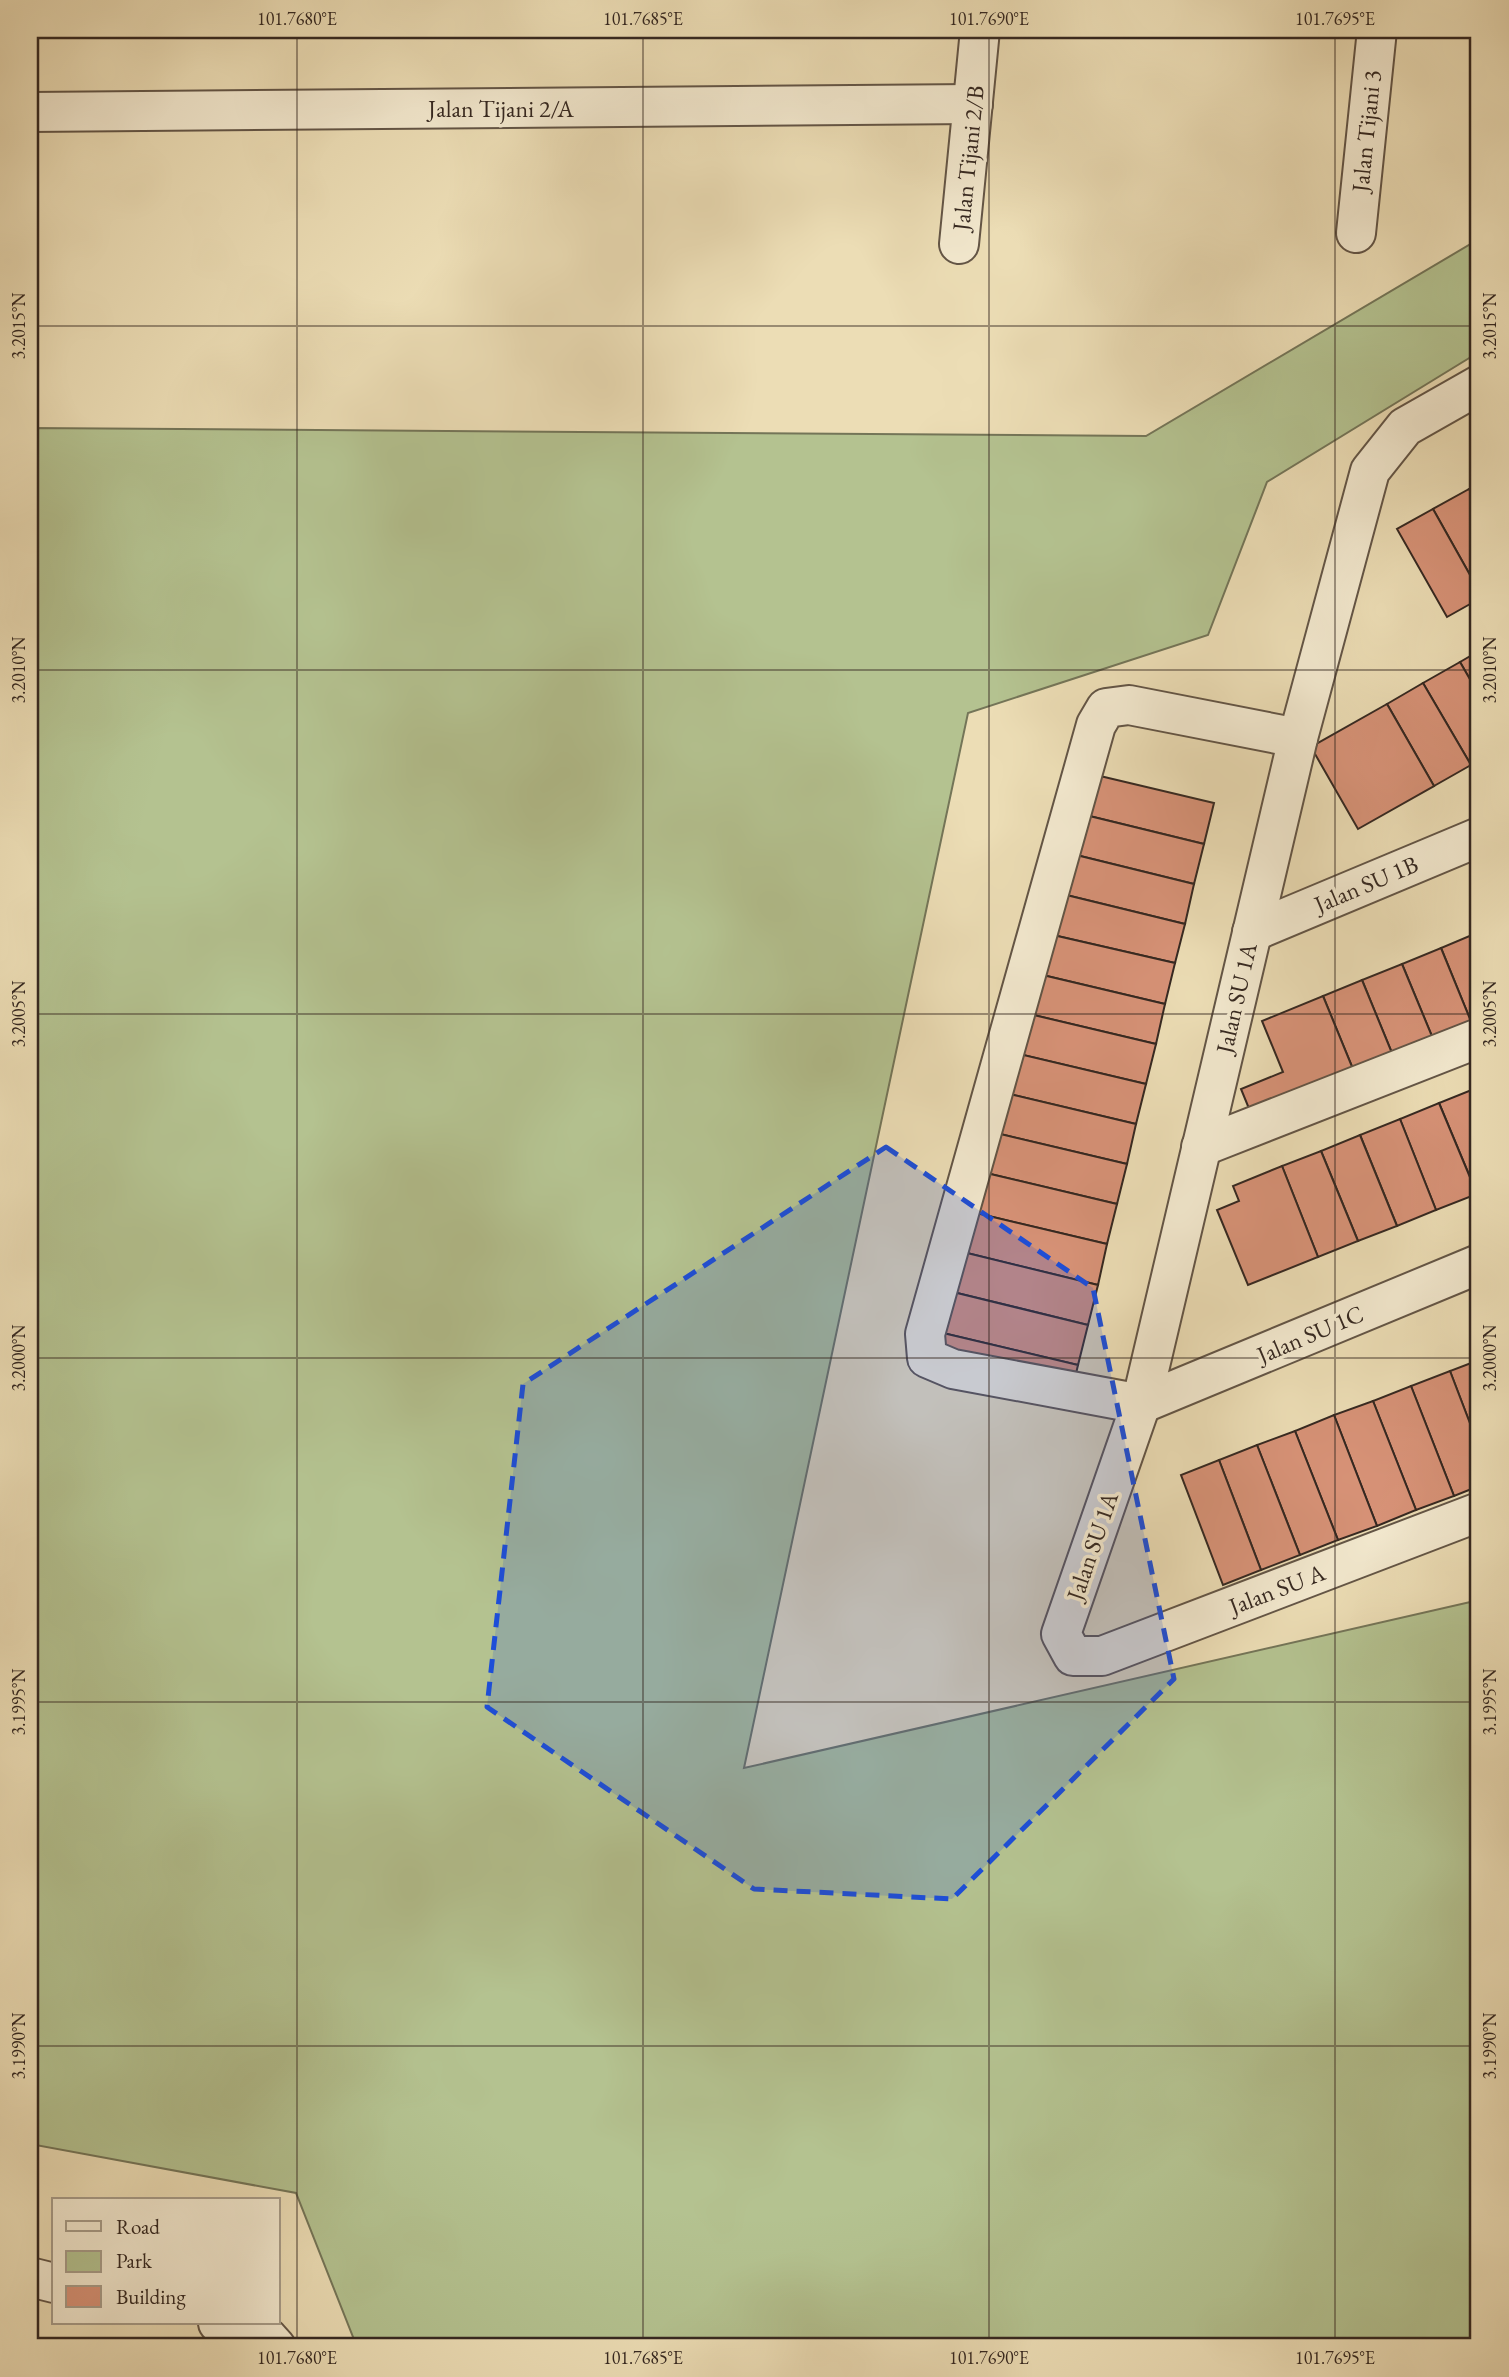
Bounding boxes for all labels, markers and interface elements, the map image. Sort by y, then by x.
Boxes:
text: 101.7680°E [257,7,337,30]
text: 101.7685°E [603,7,683,30]
text: 101.7690°E [949,7,1029,30]
text: 101.7695°E [1295,7,1375,30]
street label: Jalan Tijani 3 [1344,69,1388,195]
street label: Jalan Tijani 2/B [945,84,991,234]
street label: Jalan Tijani 2/A [426,93,574,124]
text: 3.2015°N [7,292,30,359]
text: 3.2015°N [1478,292,1501,359]
text: 3.2010°N [7,636,30,703]
text: 3.2010°N [1478,636,1501,703]
street label: Jalan SU 1B [1308,848,1423,921]
street label: Jalan SU 1A [1208,939,1264,1058]
text: 3.2005°N [7,980,30,1047]
text: 3.2005°N [1478,980,1501,1047]
street label: Jalan SU 1C [1250,1298,1368,1371]
text: 3.2000°N [7,1324,30,1391]
text: 3.2000°N [1478,1324,1501,1391]
street label: Jalan SU 1A [1058,1487,1125,1606]
street label: Jalan SU A [1223,1556,1330,1622]
text: 3.1995°N [7,1668,30,1735]
text: 3.1995°N [1478,1668,1501,1735]
text: 3.1990°N [7,2012,30,2079]
text: 3.1990°N [1478,2012,1501,2079]
legend [52,2198,280,2324]
text: Road [116,2213,160,2240]
text: Park [116,2247,153,2274]
text: Building [116,2283,186,2310]
text: 101.7680°E [257,2346,337,2369]
text: 101.7685°E [603,2346,683,2369]
text: 101.7690°E [949,2346,1029,2369]
text: 101.7695°E [1295,2346,1375,2369]

